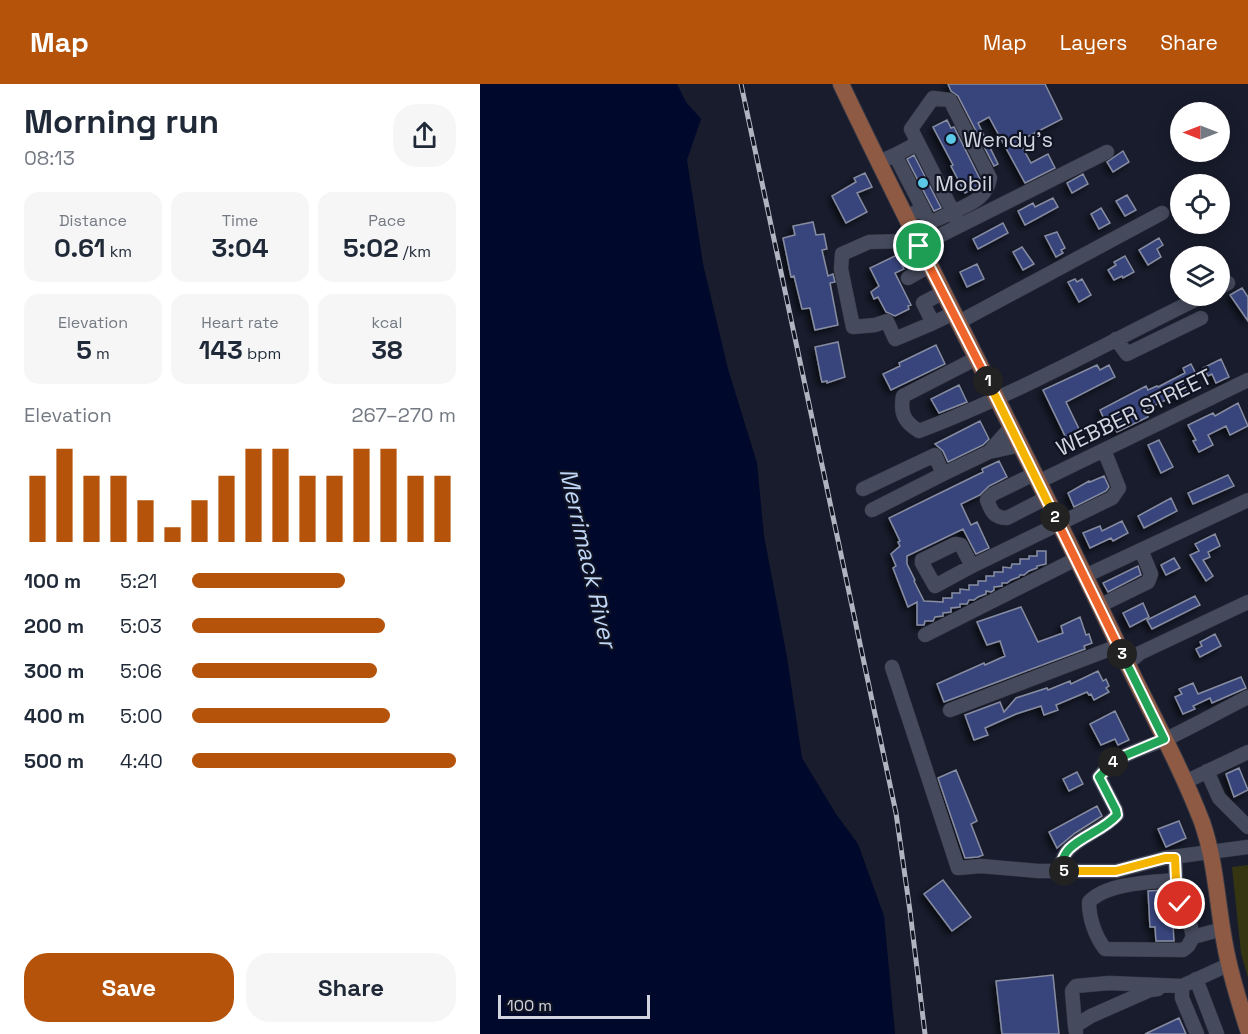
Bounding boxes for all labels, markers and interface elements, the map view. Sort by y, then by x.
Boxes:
text: Map [30,24,89,60]
text: Map [983,29,1027,56]
text: Layers [1060,29,1127,56]
text: Share [1160,29,1218,56]
text: Morning run [24,101,219,143]
north arrow [1170,102,1230,162]
map controls [1170,102,1230,306]
button: share [393,104,456,167]
place label: Wendy's [963,125,1053,153]
marker: Wendy's [944,132,958,146]
text: 08:13 [24,145,75,171]
place label: Mobil [935,169,993,197]
button: locate [1170,174,1230,234]
marker: Mobil [916,176,930,190]
text: Distance [59,210,127,231]
text: Time [222,210,258,231]
text: Pace [368,210,406,231]
pin [893,220,944,271]
icon: arrive [902,229,935,262]
text: 0.61 [54,231,106,265]
text: 3:04 [212,231,268,265]
text: 5:02 [343,231,399,265]
text: km [106,241,132,262]
text: /km [399,241,431,262]
button: layers [1170,246,1230,306]
text: Elevation [58,312,128,333]
text: Heart rate [201,312,279,333]
text: kcal [372,312,402,333]
text: 5 [76,333,92,367]
text: 143 [199,333,243,367]
text: 38 [371,333,403,367]
text: m [92,343,110,364]
text: bpm [243,343,281,364]
street label: WEBBER STREET [1051,362,1217,462]
pin: 1 [973,366,1003,396]
text: 1 [984,370,992,391]
text: Elevation [24,402,112,428]
text: 267–270 m [352,402,456,428]
water label: Merrimack River [553,465,625,654]
pin: 2 [1040,502,1070,532]
text: 2 [1050,506,1060,527]
text: 100 m [24,568,81,594]
text: 5:21 [120,568,157,594]
text: 200 m [24,613,84,639]
text: 5:03 [120,613,162,639]
pin: 3 [1107,639,1137,669]
text: 3 [1117,643,1127,664]
text: 300 m [24,658,84,684]
text: 5:06 [120,658,162,684]
text: 400 m [24,703,85,729]
text: 5:00 [120,703,163,729]
pin: 4 [1098,747,1128,777]
text: 500 m [24,748,84,774]
text: 4:40 [120,748,163,774]
text: 4 [1108,751,1118,772]
pin: 5 [1049,856,1079,886]
text: 5 [1059,860,1069,881]
pin [1154,878,1205,929]
icon: check [1163,887,1196,920]
button: Save [24,953,234,1022]
button: Share [246,953,456,1022]
scale bar [498,992,650,1020]
text: 100 m [507,995,552,1016]

